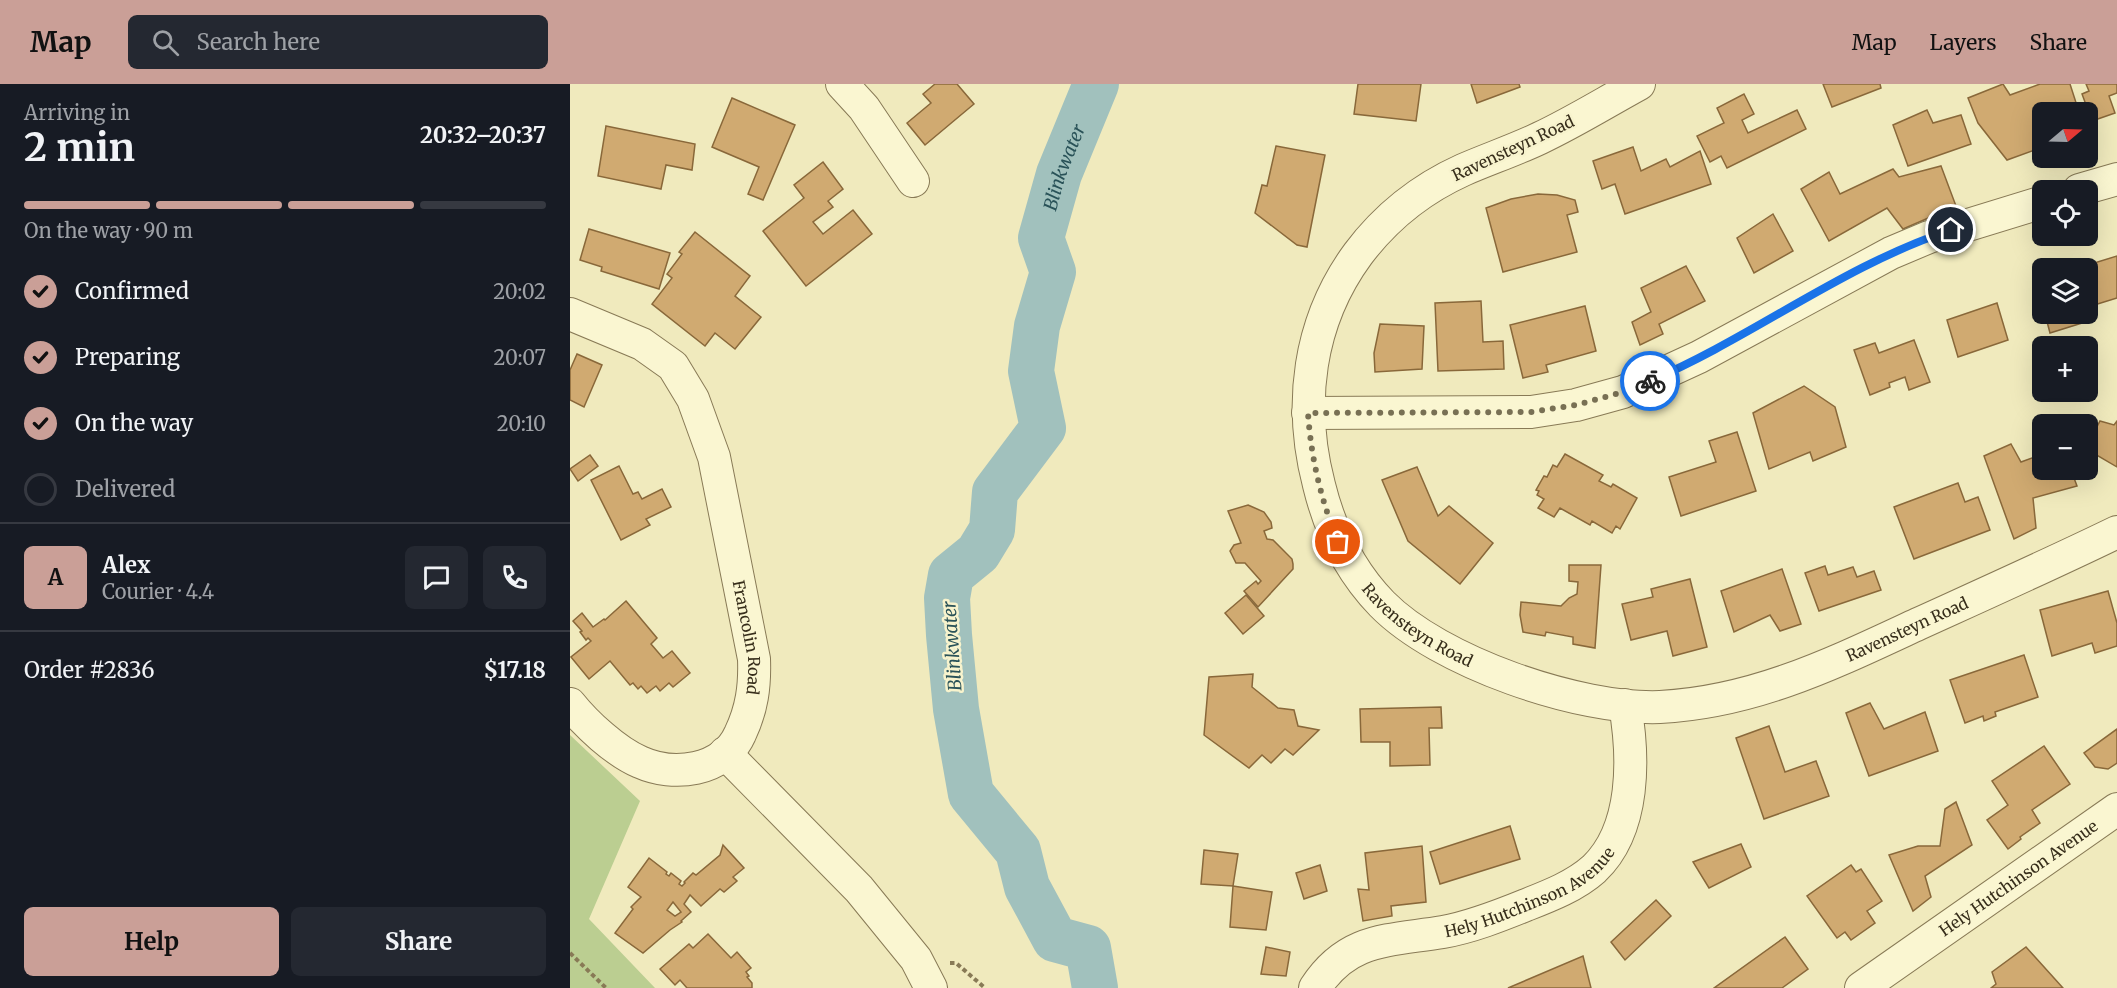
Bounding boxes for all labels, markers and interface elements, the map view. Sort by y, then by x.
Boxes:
search box [128,15,548,69]
text: Map [30,24,92,60]
icon: search [149,26,182,59]
text: Search here [197,28,320,56]
text: Map [1852,29,1897,56]
text: Layers [1930,29,1997,56]
text: Share [2030,29,2087,56]
text: Arriving in [24,100,130,125]
north arrow [2032,102,2098,168]
map controls [2032,102,2098,480]
street label: Ravensteyn Road [1449,111,1577,185]
water label: Blinkwater [1038,120,1090,213]
text: 20:32–20:37 [420,121,546,149]
text: 2 min [24,123,135,172]
button: locate [2032,180,2098,246]
pin [1925,204,1976,255]
icon: home [1934,213,1967,246]
text: On the way · 90 m [24,218,193,243]
button: layers [2032,258,2098,324]
icon: check [24,275,57,308]
text: Confirmed [75,277,189,305]
text: 20:02 [493,279,546,304]
button: + [2032,336,2098,402]
icon: check [24,341,57,374]
text: Preparing [75,343,180,371]
text: 20:07 [494,345,546,370]
courier [1620,351,1680,411]
icon: bike [1634,365,1667,398]
icon: check [24,407,57,440]
text: On the way [75,409,193,437]
text: 20:10 [497,411,546,436]
button: − [2032,414,2098,480]
text: Delivered [75,475,175,503]
pin [1312,516,1363,567]
icon: bag [1321,525,1354,558]
button: chat [405,546,468,609]
button: phone [483,546,546,609]
text: Alex [102,551,151,579]
text: A [48,563,63,591]
street label: Francolin Road [729,578,764,696]
text: Courier · 4.4 [102,579,214,604]
street label: Ravensteyn Road [1358,579,1476,671]
street label: Ravensteyn Road [1843,592,1972,666]
water label: Blinkwater [937,600,967,692]
text: Order #2836 [24,656,155,684]
text: $17.18 [483,656,546,684]
street label: Hely Hutchinson Avenue [1935,816,2102,940]
street label: Hely Hutchinson Avenue [1443,843,1619,942]
button: Help [24,907,279,976]
button: Share [291,907,546,976]

